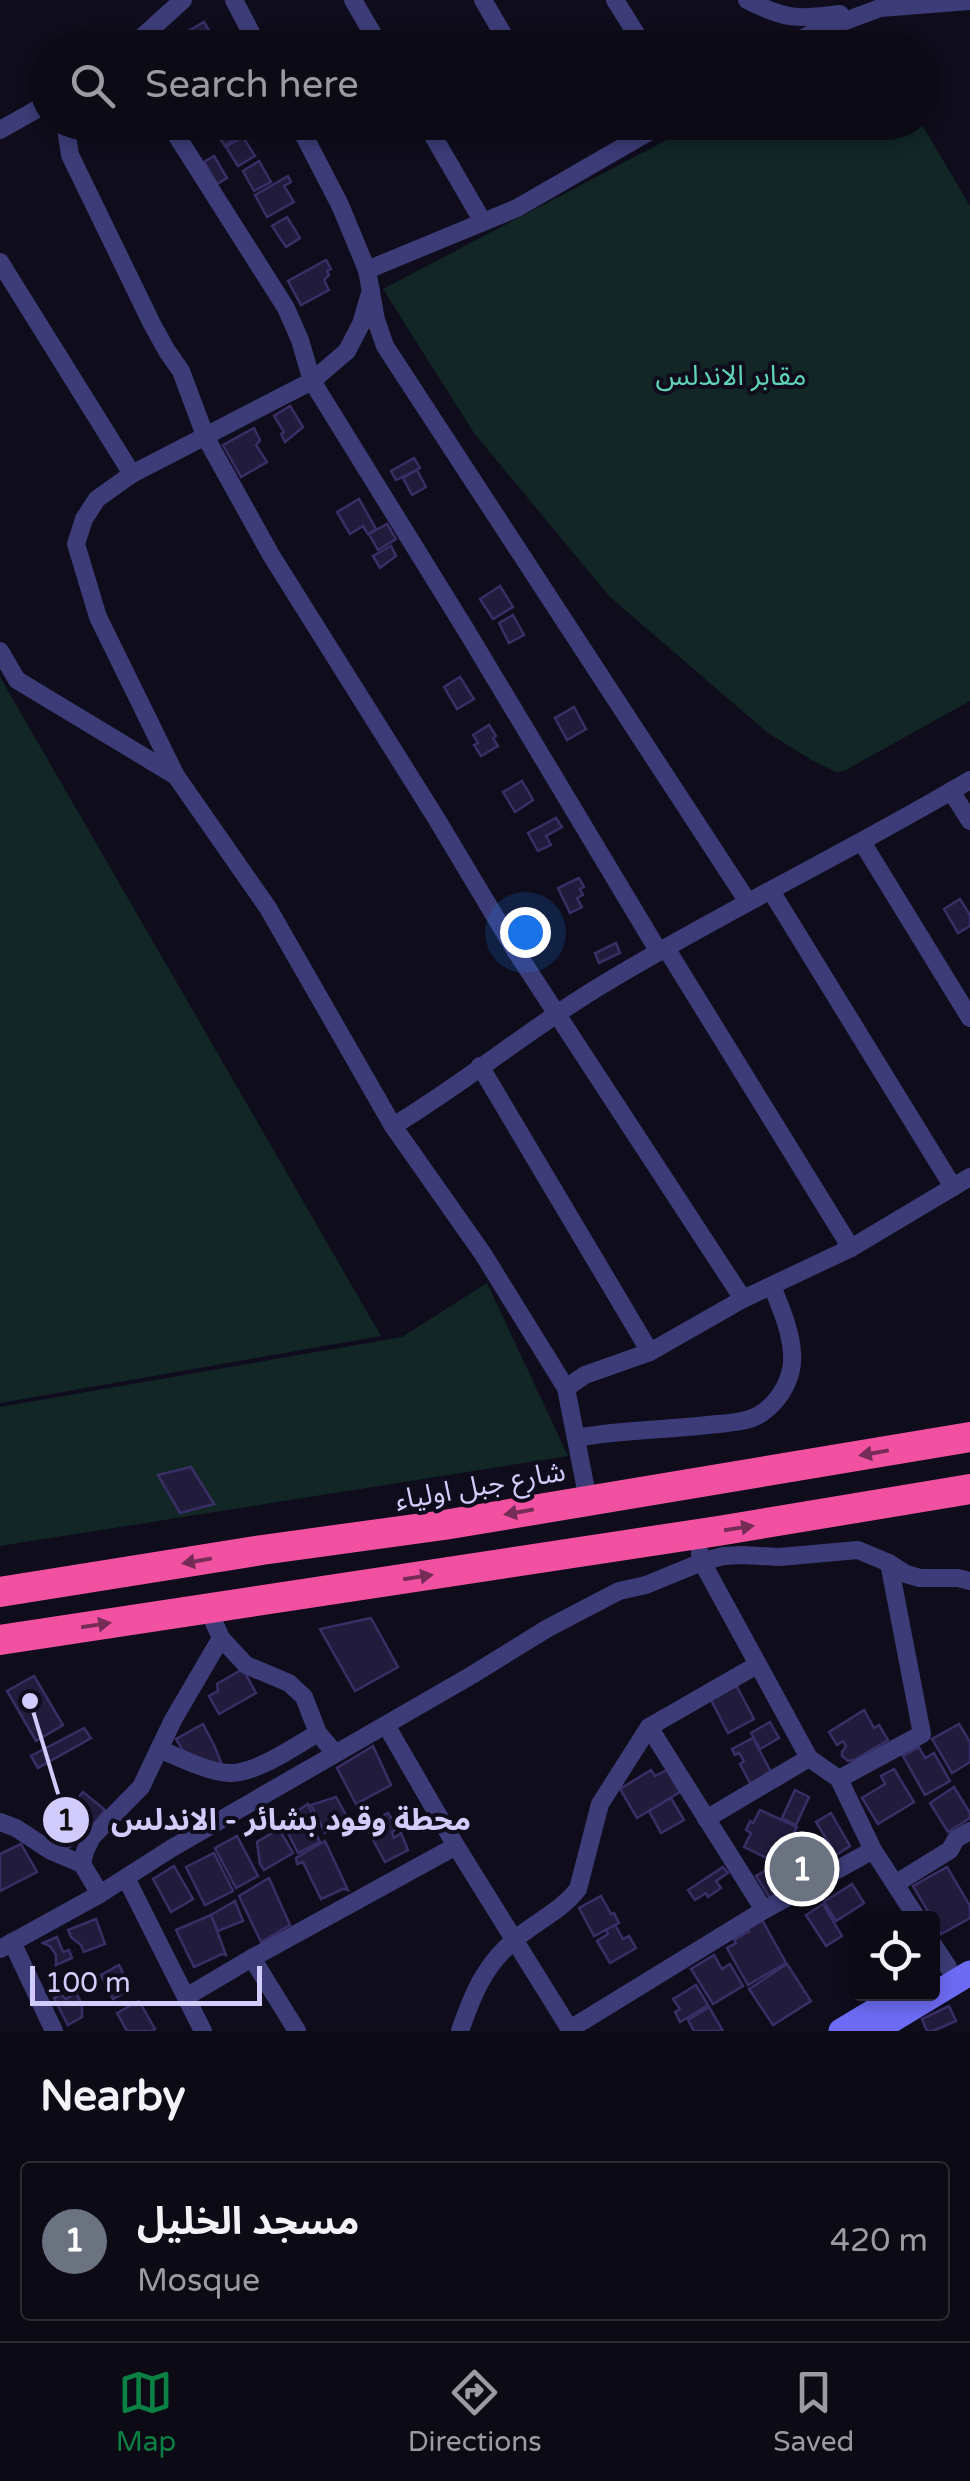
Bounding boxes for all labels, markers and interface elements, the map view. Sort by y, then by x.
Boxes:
search box [30,30,940,140]
icon: search [65,58,120,113]
text: Search here [145,62,359,108]
park label: مقابر الاندلس [656,359,806,393]
your location [500,907,551,958]
one-way arrow [858,1446,889,1461]
street label: شارع جبل اولياء [392,1454,568,1521]
one-way arrow [502,1505,534,1520]
one-way arrow [724,1520,755,1535]
one-way arrow [181,1554,213,1569]
one-way arrow [402,1568,434,1584]
one-way arrow [81,1616,113,1632]
callout: محطة وقود بشائر - الاندلس [41,1790,491,1850]
text: 1 [57,1802,75,1839]
text: محطة وقود بشائر - الاندلس [111,1802,471,1839]
pin: 1 [770,1832,834,1906]
map controls [850,1911,940,2001]
button: locate [850,1911,940,2001]
scale bar [30,1961,262,2006]
text: 100 m [45,1966,131,2000]
text: Nearby [40,2071,185,2122]
text: مسجد الخليل [137,2199,359,2245]
text: 1 [64,2222,85,2260]
text: 420 m [830,2222,928,2260]
text: Mosque [137,2262,260,2300]
tab: Map [116,2365,176,2459]
tab: Directions [408,2365,542,2459]
tab: Saved [773,2365,854,2459]

